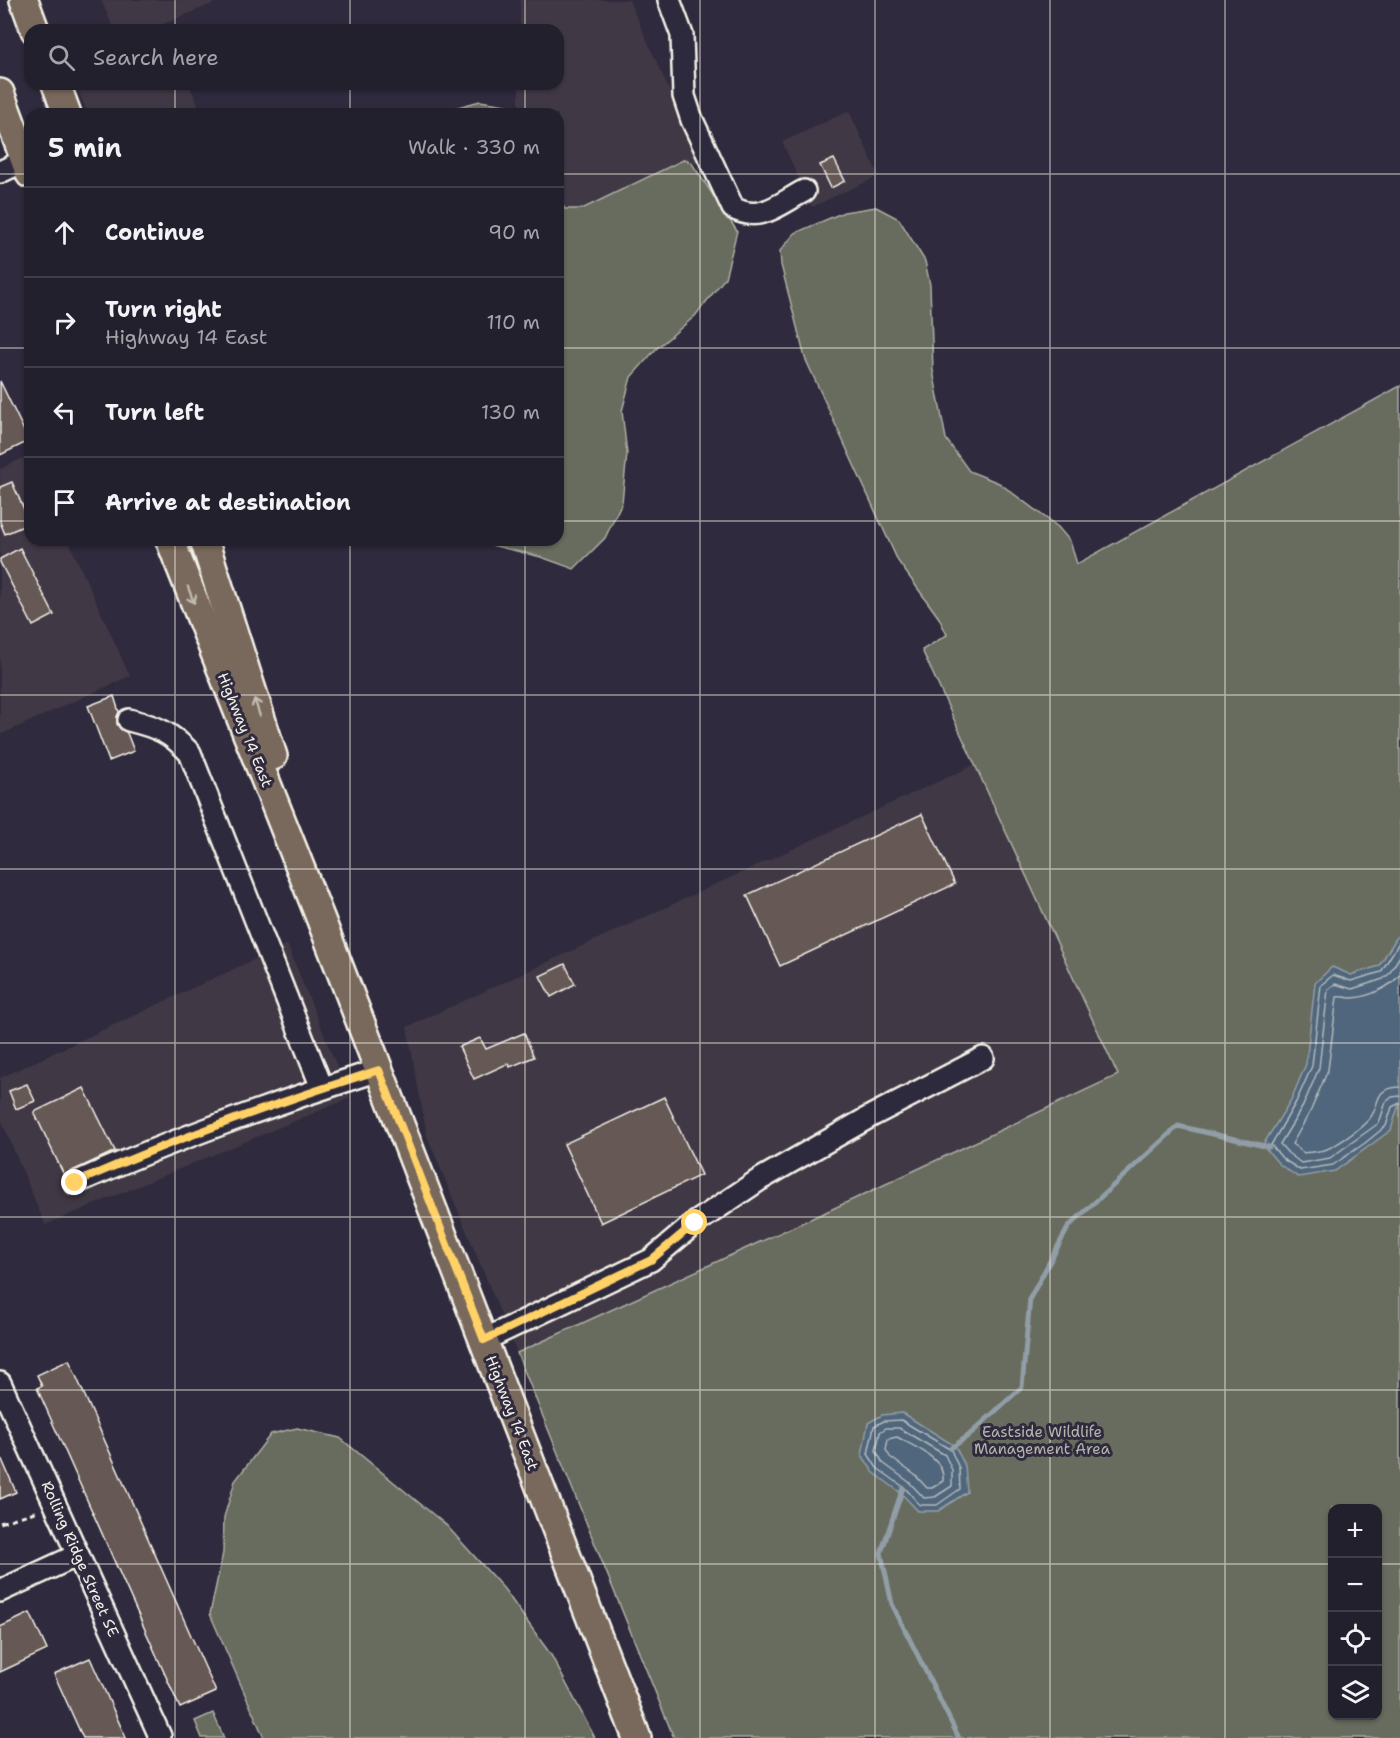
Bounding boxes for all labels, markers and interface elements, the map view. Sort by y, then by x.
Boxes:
search box [24,24,564,90]
icon: search [45,41,78,74]
text: Search here [93,43,219,72]
text: 5 min [48,130,122,165]
text: Walk · 330 m [408,134,540,160]
icon: ahead [48,216,81,249]
text: Continue [105,218,205,247]
text: 90 m [488,219,540,245]
text: Turn right [105,295,222,324]
icon: right [48,306,81,339]
text: 110 m [486,309,540,335]
text: Highway 14 East [105,324,268,350]
icon: left [48,396,81,429]
text: Turn left [105,398,204,427]
text: 130 m [481,399,540,425]
icon: arrive [48,486,81,519]
text: Arrive at destination [105,488,351,517]
one-way arrow [187,585,198,603]
street label: Highway 14 East [213,670,277,790]
one-way arrow [251,698,262,717]
route end [61,1169,87,1195]
route start [681,1209,707,1235]
street label: Highway 14 East [481,1353,543,1473]
park label: Eastside Wildlife Management Area [974,1422,1111,1459]
street label: Rolling Ridge Street SE [37,1478,123,1640]
map controls [1328,1504,1382,1720]
button: + [1328,1504,1382,1558]
button: − [1328,1558,1382,1612]
button: locate [1328,1612,1382,1666]
button: layers [1328,1666,1382,1720]

